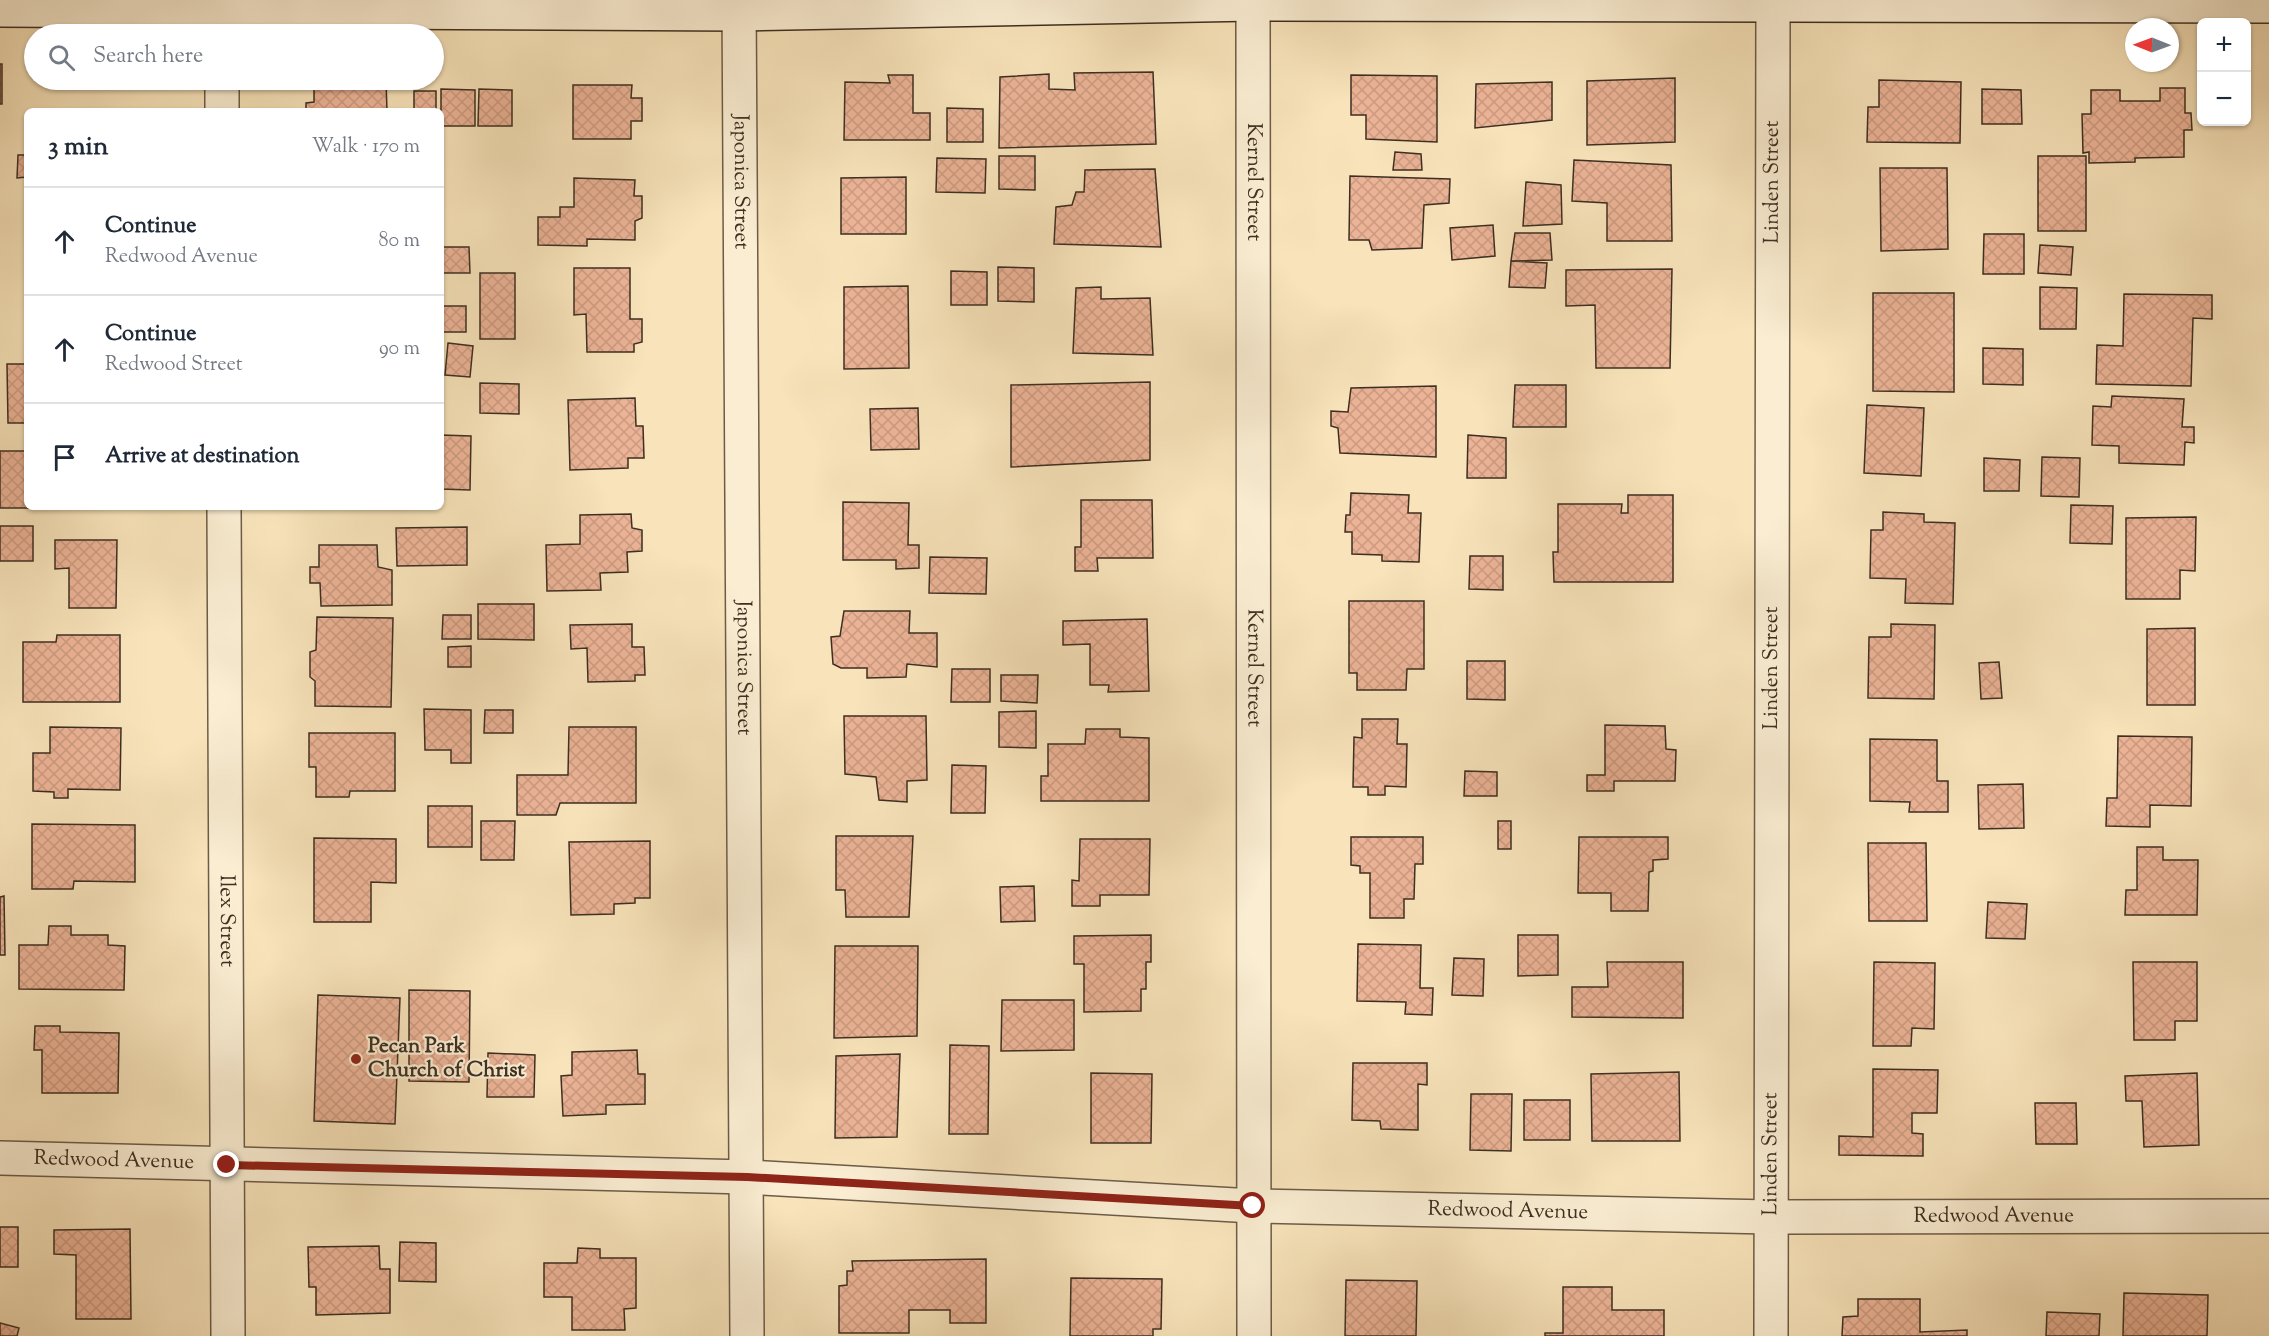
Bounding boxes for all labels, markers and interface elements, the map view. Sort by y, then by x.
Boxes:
north arrow [2125,18,2179,72]
map controls [2197,18,2251,126]
button: + [2197,18,2251,72]
search box [24,24,444,90]
icon: search [45,41,78,74]
text: Search here [93,41,203,73]
button: − [2197,72,2251,126]
street label: Japonica Street [725,113,755,250]
street label: Linden Street [1758,120,1788,244]
street label: Kernel Street [1238,123,1268,241]
text: 3 min [48,129,108,166]
text: Walk · 170 m [312,133,420,162]
text: Continue [105,211,196,243]
icon: ahead [48,225,81,258]
text: 80 m [379,227,420,256]
text: Redwood Avenue [105,243,258,272]
text: Continue [105,319,196,351]
icon: ahead [48,333,81,366]
text: 90 m [379,335,420,364]
text: Redwood Street [105,351,243,380]
icon: arrive [48,441,81,474]
text: Arrive at destination [105,441,300,473]
street label: Japonica Street [728,599,758,736]
street label: Linden Street [1757,606,1787,730]
street label: Kernel Street [1238,609,1269,727]
street label: Ilex Street [211,875,241,967]
place label: Pecan Park Church of Christ [368,1032,526,1086]
marker: Pecan Park Church of Christ [349,1052,363,1066]
street label: Linden Street [1756,1092,1786,1216]
street label: Redwood Avenue [33,1144,195,1178]
route end [213,1151,239,1177]
route start [1239,1192,1265,1218]
street label: Redwood Avenue [1427,1195,1588,1228]
street label: Redwood Avenue [1913,1201,2074,1232]

